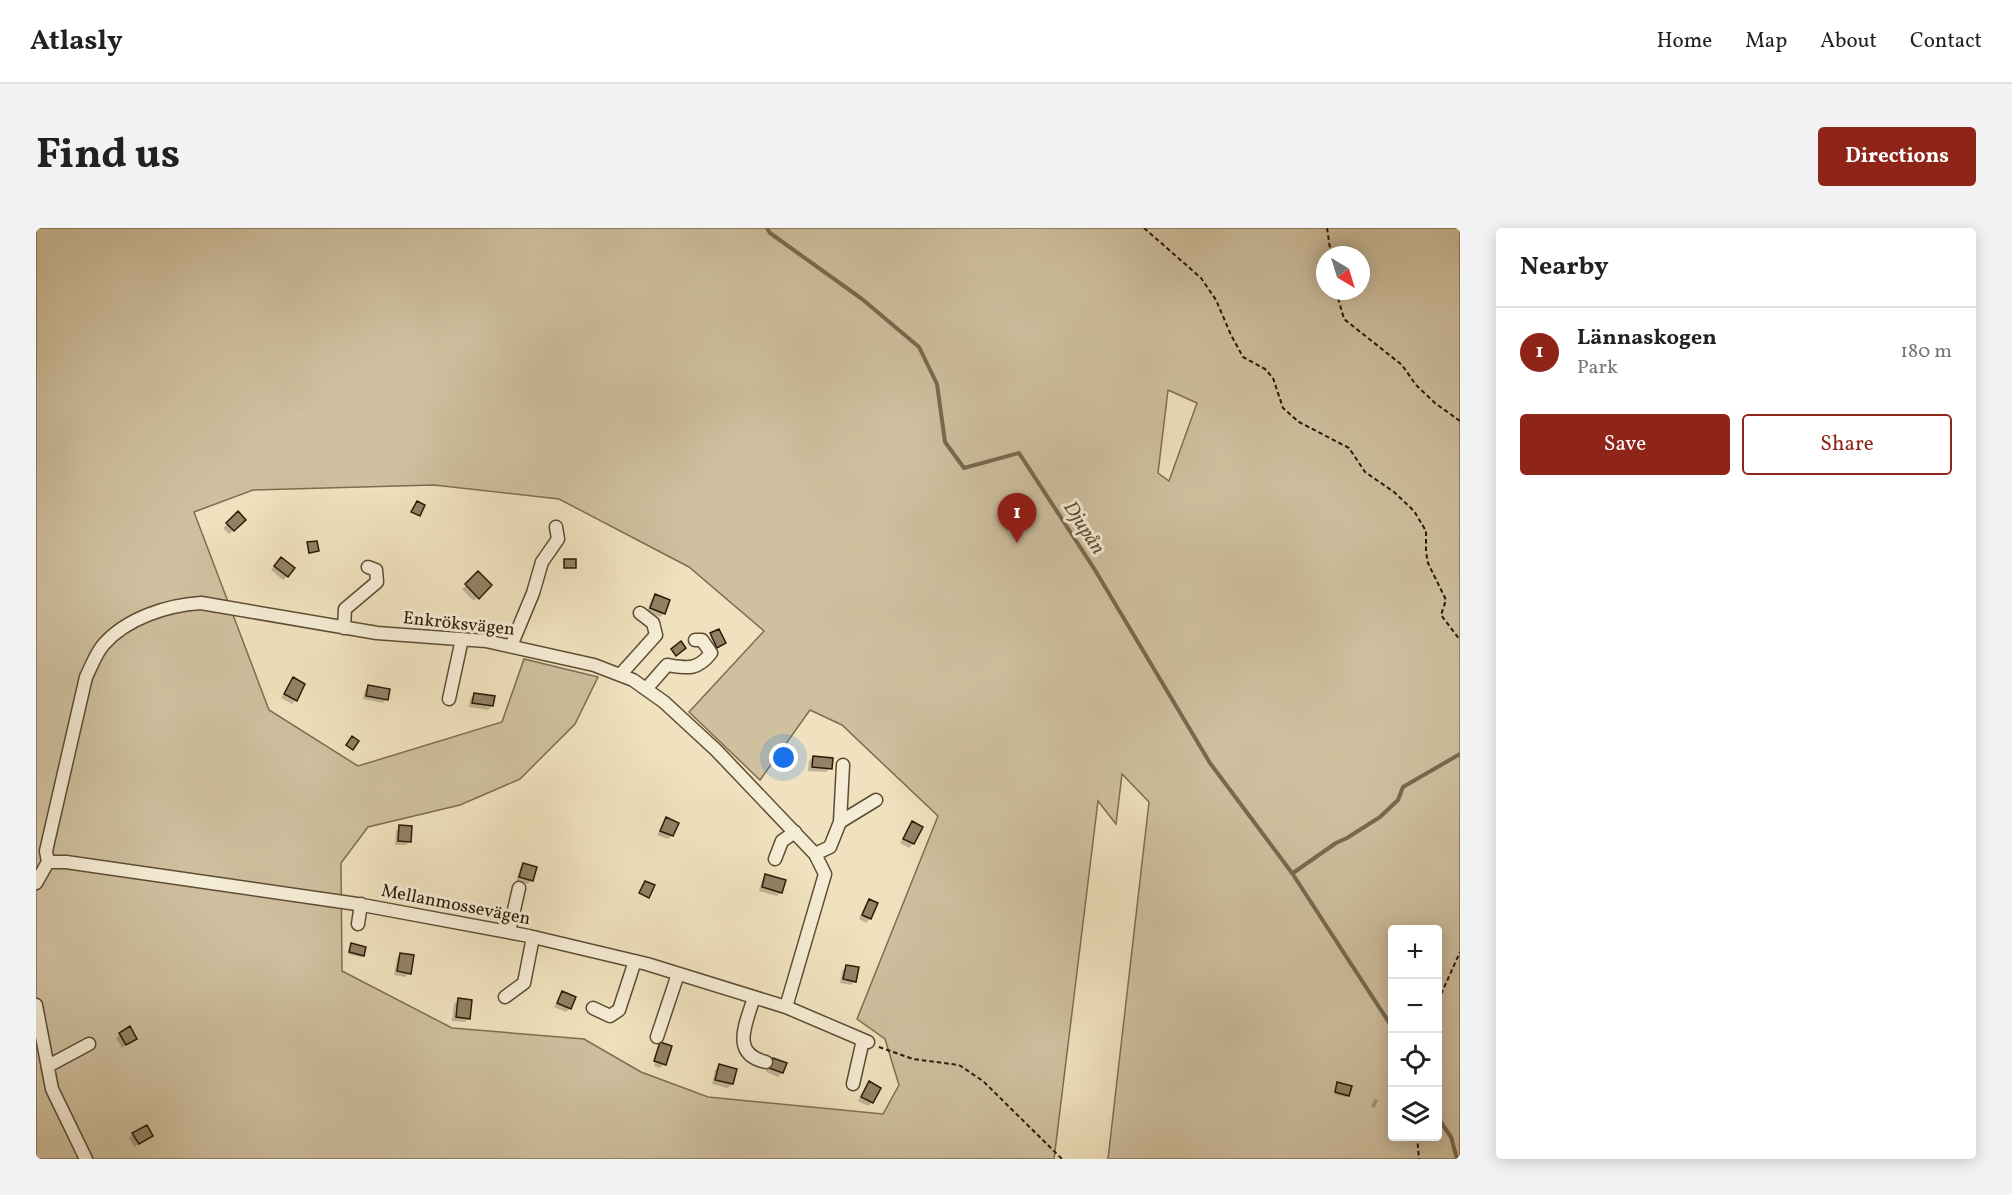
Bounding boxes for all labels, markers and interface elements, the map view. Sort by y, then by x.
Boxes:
text: Atlasly [30,22,123,61]
text: Home [1657,27,1712,56]
text: Map [1745,27,1787,56]
text: About [1820,27,1877,56]
text: Contact [1910,27,1982,56]
text: Find us [36,127,180,186]
button: Directions [1818,127,1976,186]
north arrow [1316,246,1370,300]
text: Nearby [1520,249,1609,285]
text: Lännaskogen [1577,323,1717,354]
text: 1 [1535,338,1544,366]
text: 180 m [1900,338,1952,366]
text: Park [1577,354,1618,382]
button: Save [1520,414,1730,475]
button: Share [1742,414,1952,475]
pin: 1 [998,494,1036,543]
water label: Djupån [1056,496,1111,560]
street label: Enkröksvägen [402,606,516,643]
your location [769,743,798,772]
street label: Mellanmossevägen [379,879,533,932]
map controls [1388,925,1442,1141]
button: + [1388,925,1442,979]
button: − [1388,979,1442,1033]
button: locate [1388,1033,1442,1087]
button: layers [1388,1087,1442,1141]

